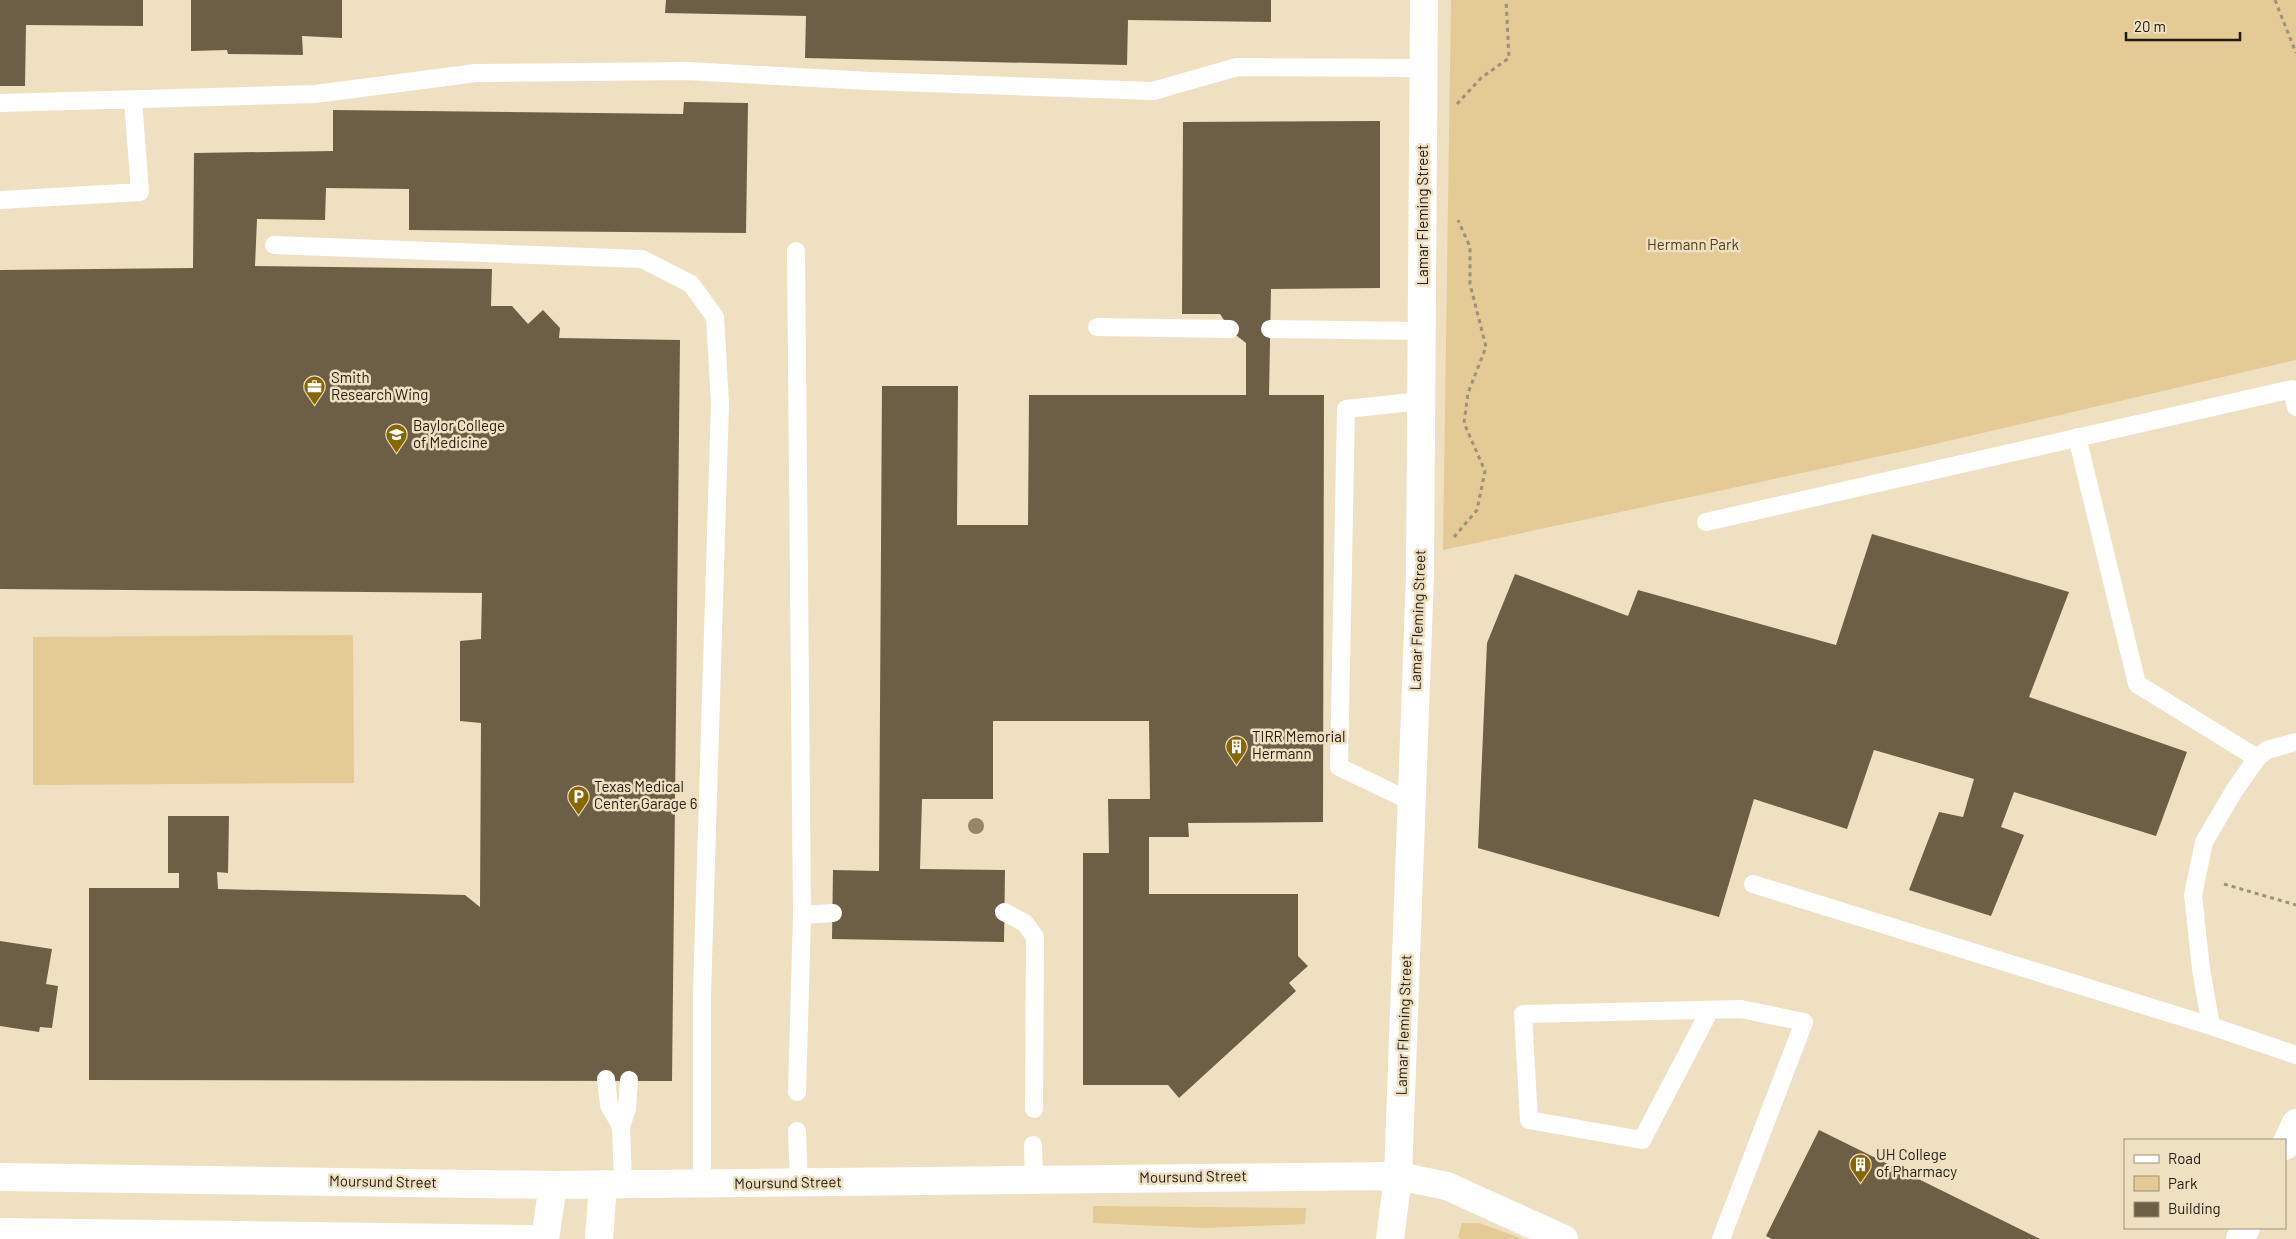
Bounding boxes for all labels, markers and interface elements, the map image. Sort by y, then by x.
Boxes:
scale bar [2126,10,2240,42]
text: 20 m [2134,17,2166,35]
street label: Lamar Fleming Street [1413,145,1431,285]
park label: Hermann Park [1647,235,1739,253]
place label: Smith Research Wing [331,368,428,403]
office icon: Smith Research Wing [303,375,327,406]
place label: Baylor College of Medicine [413,416,505,451]
school or university icon: Baylor College of Medicine [385,423,409,454]
street label: Lamar Fleming Street [1406,549,1428,691]
place label: TIRR Memorial Hermann [1252,727,1345,762]
building icon: TIRR Memorial Hermann [1224,734,1248,765]
place label: Texas Medical Center Garage 6 [594,777,697,812]
parking icon: Texas Medical Center Garage 6 [566,784,590,815]
street label: Lamar Fleming Street [1392,954,1414,1096]
legend [2124,1139,2286,1229]
place label: UH College of Pharmacy [1876,1145,1957,1180]
text: Road [2168,1149,2201,1167]
building icon: UH College of Pharmacy [1848,1152,1872,1183]
street label: Moursund Street [1139,1166,1247,1186]
street label: Moursund Street [329,1171,437,1191]
street label: Moursund Street [734,1172,842,1192]
text: Park [2168,1174,2198,1192]
text: Building [2168,1199,2221,1217]

